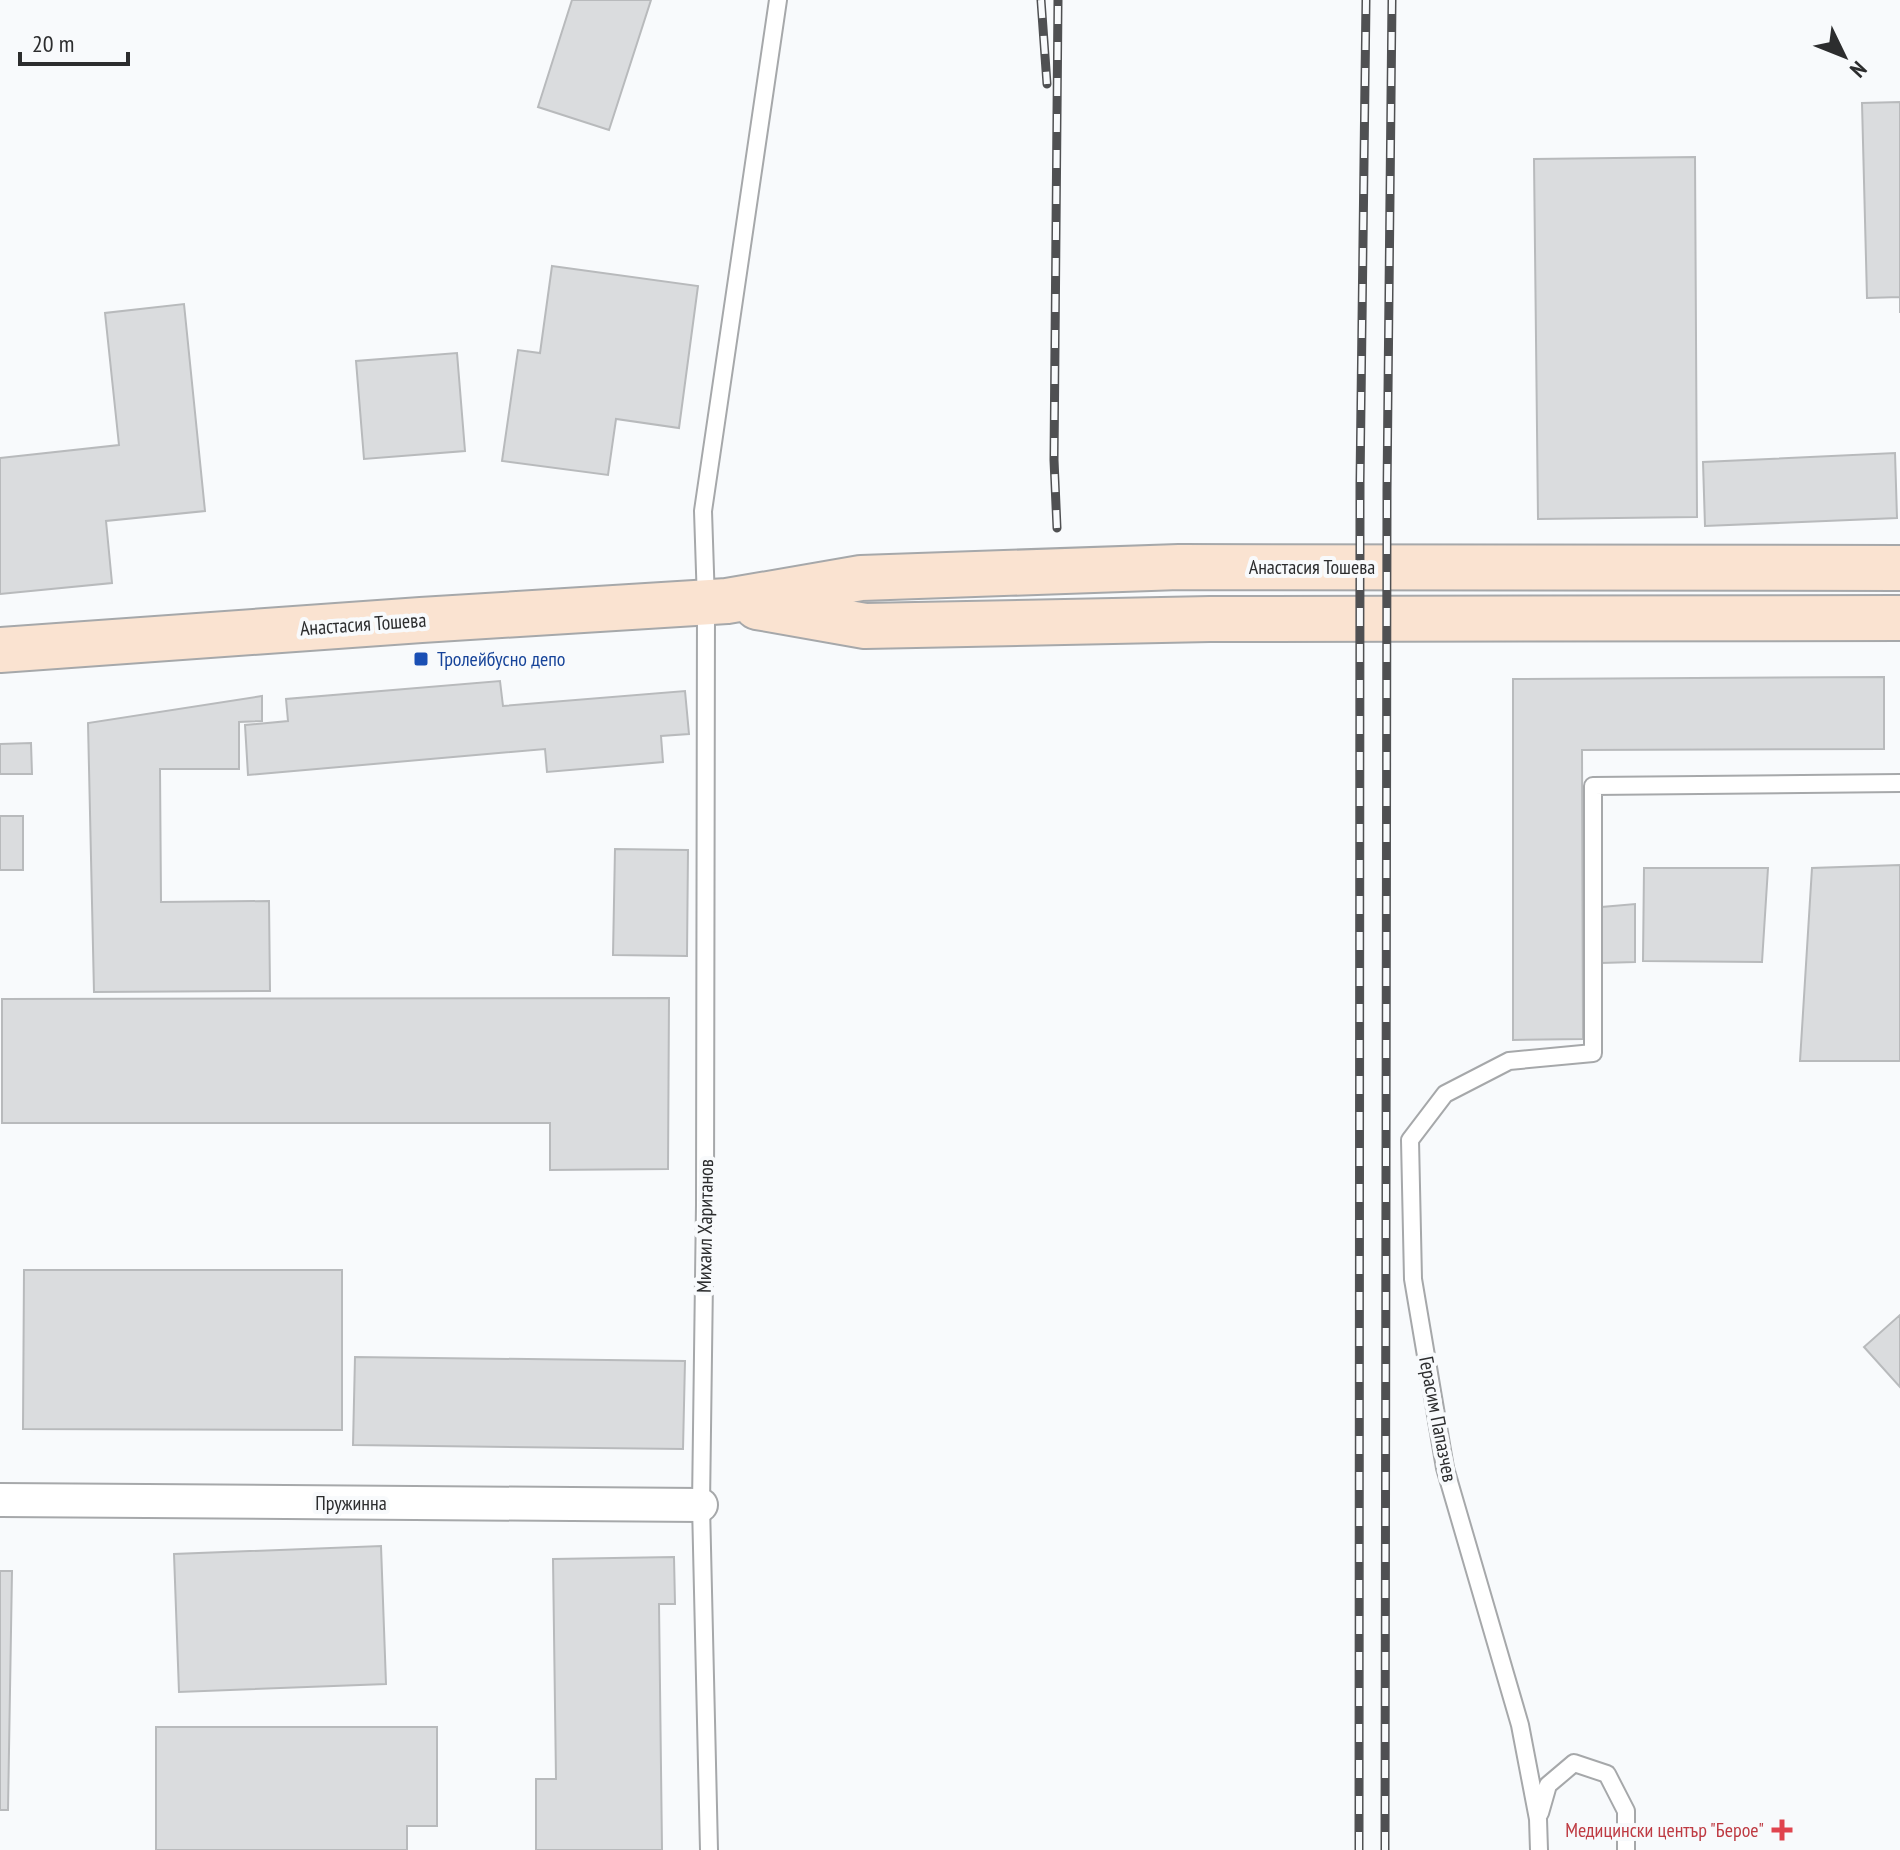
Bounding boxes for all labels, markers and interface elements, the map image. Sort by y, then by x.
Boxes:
scale bar [20,16,128,66]
north arrow [1804,16,1884,96]
text: 20 m [32,28,74,59]
text: N [1844,56,1873,84]
street label: Анастасия Тошева [1249,554,1375,580]
street label: Анастасия Тошева [299,607,427,641]
place label: Тролейбусно депо [437,646,565,672]
marker: Тролейбусно депо [412,650,430,668]
street label: Михаил Хаританов [691,1159,719,1293]
street label: Герасим Папазчев [1413,1354,1463,1484]
street label: Пружинна [315,1490,387,1516]
place label: Медицински център "Берое" [1565,1817,1764,1843]
marker: Медицински център "Берое" [1771,1819,1793,1841]

